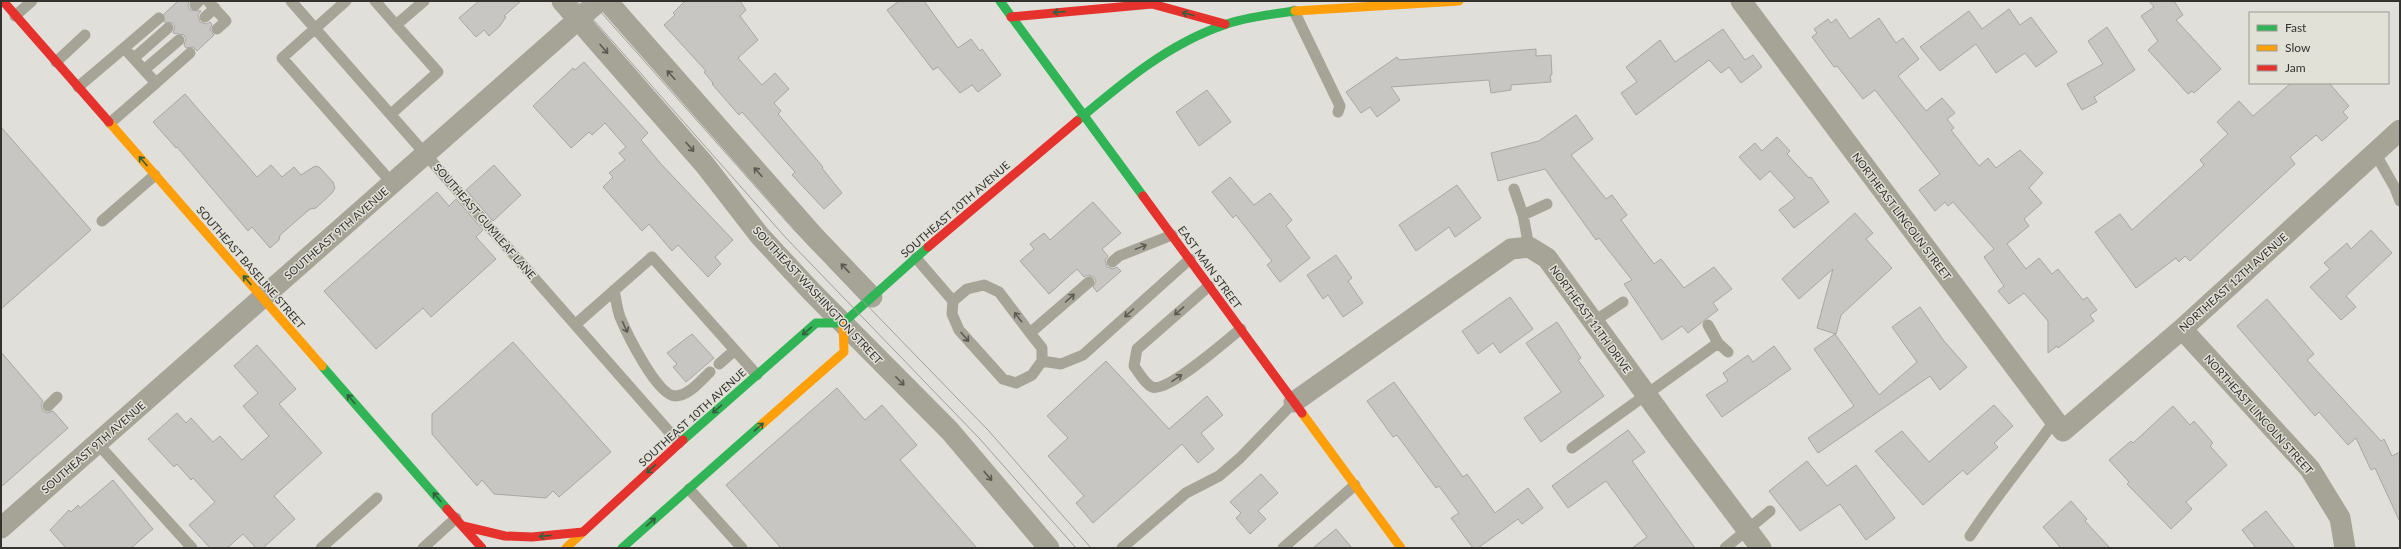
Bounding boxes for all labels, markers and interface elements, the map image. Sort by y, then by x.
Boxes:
one-way arrow [1053,8,1066,15]
one-way arrow [1181,10,1194,17]
legend [2249,12,2389,84]
text: Fast [2285,20,2307,35]
text: Slow [2285,40,2311,55]
one-way arrow [600,44,609,54]
text: Jam [2285,60,2306,75]
one-way arrow [667,69,676,80]
one-way arrow [685,142,694,152]
street label: NORTHEAST LINCOLN STREET [1850,150,1954,283]
one-way arrow [139,157,148,167]
street label: SOUTHEAST 10TH AVENUE [898,158,1012,260]
street label: SOUTHEAST GUMLEAF LANE [431,161,539,281]
one-way arrow [753,167,762,177]
street label: SOUTHEAST 9TH AVENUE [281,184,391,282]
street label: SOUTHEAST BASELINE STREET [194,203,308,331]
street label: EAST MAIN STREET [1176,223,1245,311]
street label: SOUTHEAST WASHINGTON STREET [751,224,886,367]
street label: NORTHEAST 12TH AVENUE [2176,230,2290,334]
one-way arrow [1135,243,1147,251]
one-way arrow [840,263,850,273]
street label: NORTHEAST 11TH DRIVE [1548,263,1634,375]
one-way arrow [243,275,252,285]
one-way arrow [1065,293,1075,302]
one-way arrow [1174,307,1184,316]
one-way arrow [1124,309,1135,318]
one-way arrow [1014,311,1022,322]
one-way arrow [622,321,629,333]
one-way arrow [802,327,812,336]
one-way arrow [961,331,970,342]
street label: NORTHEAST LINCOLN STREET [2202,352,2316,477]
street label: SOUTHEAST 10TH AVENUE [636,365,748,469]
one-way arrow [1172,374,1183,382]
one-way arrow [895,376,905,386]
one-way arrow [347,394,356,404]
street label: SOUTHEAST 9TH AVENUE [38,398,148,496]
one-way arrow [712,405,723,414]
one-way arrow [754,423,764,432]
one-way arrow [646,464,656,474]
one-way arrow [984,471,993,481]
one-way arrow [433,491,442,502]
one-way arrow [646,518,657,527]
one-way arrow [539,532,552,540]

